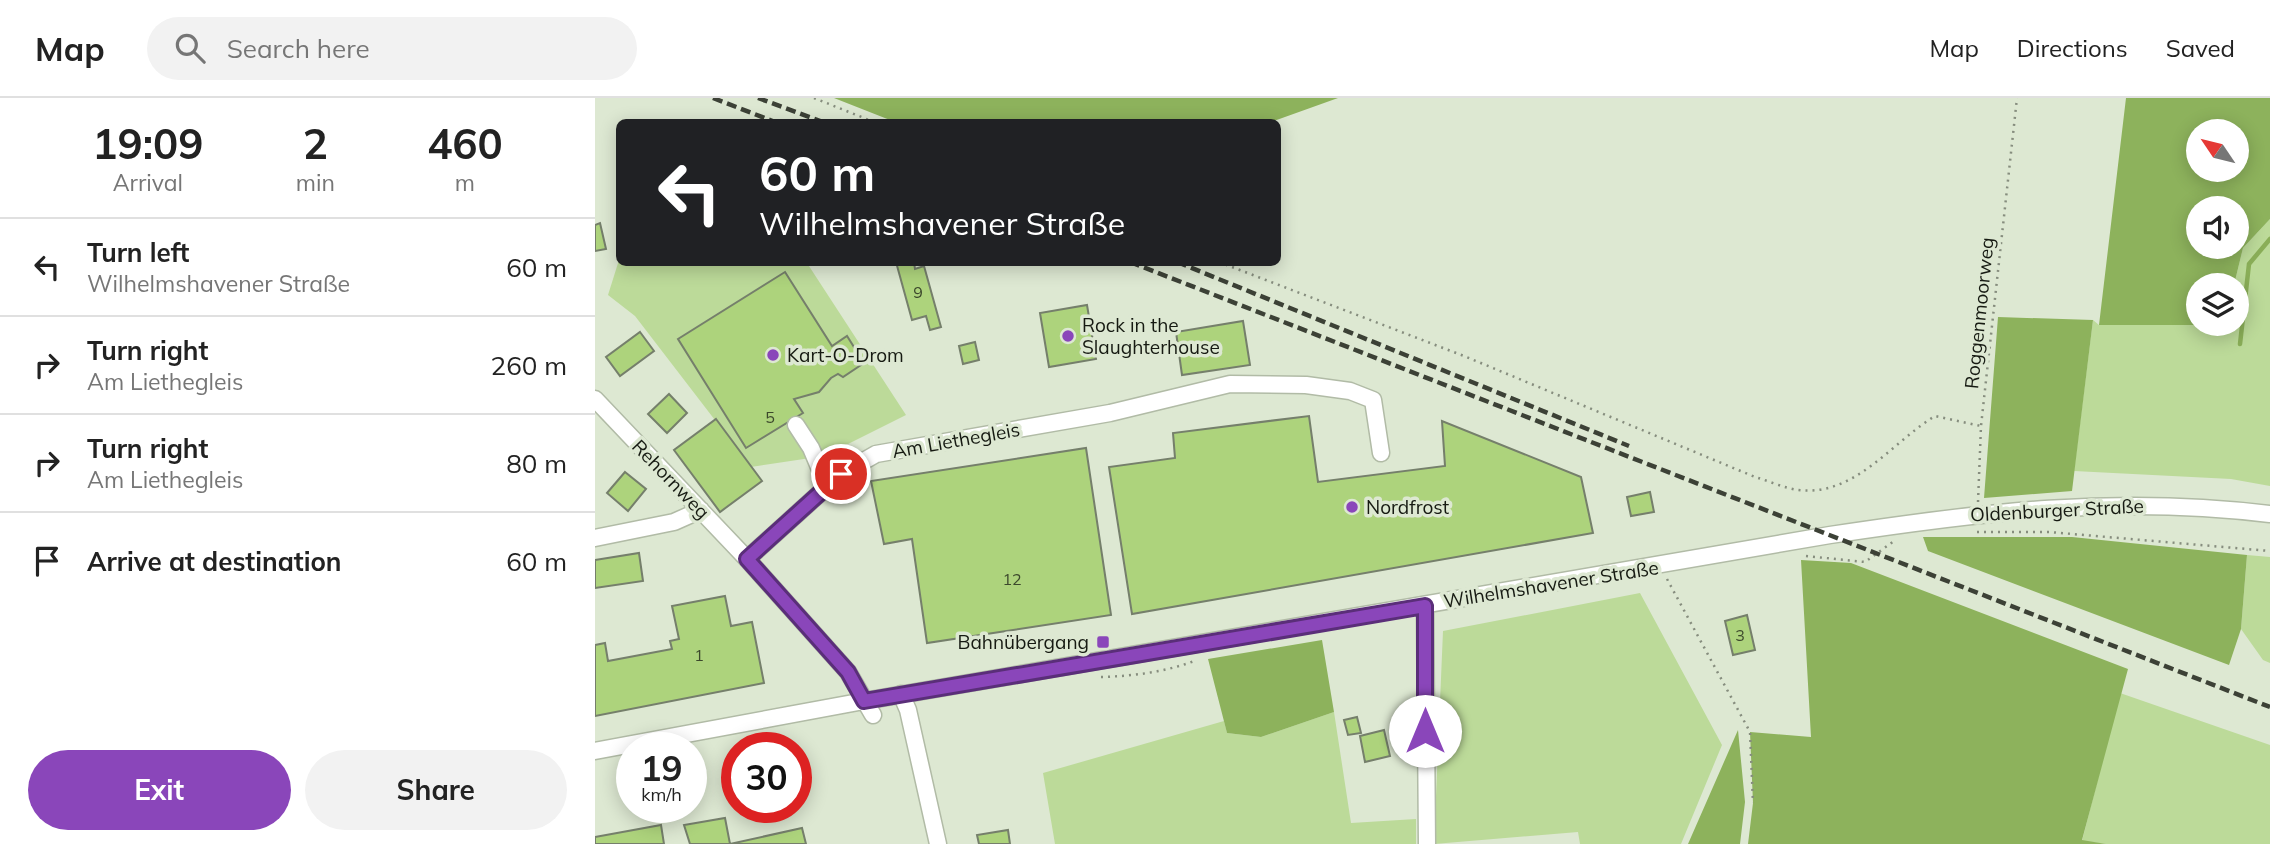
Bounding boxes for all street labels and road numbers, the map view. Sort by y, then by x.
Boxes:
street label: Roggenmoorweg [1959,236,1999,390]
street label: Am Liethegleis [890,417,1022,463]
street label: Rehornweg [627,434,715,524]
street label: Oldenburger Straße [1970,493,2144,527]
street label: Wilhelmshavener Straße [1442,555,1660,613]

